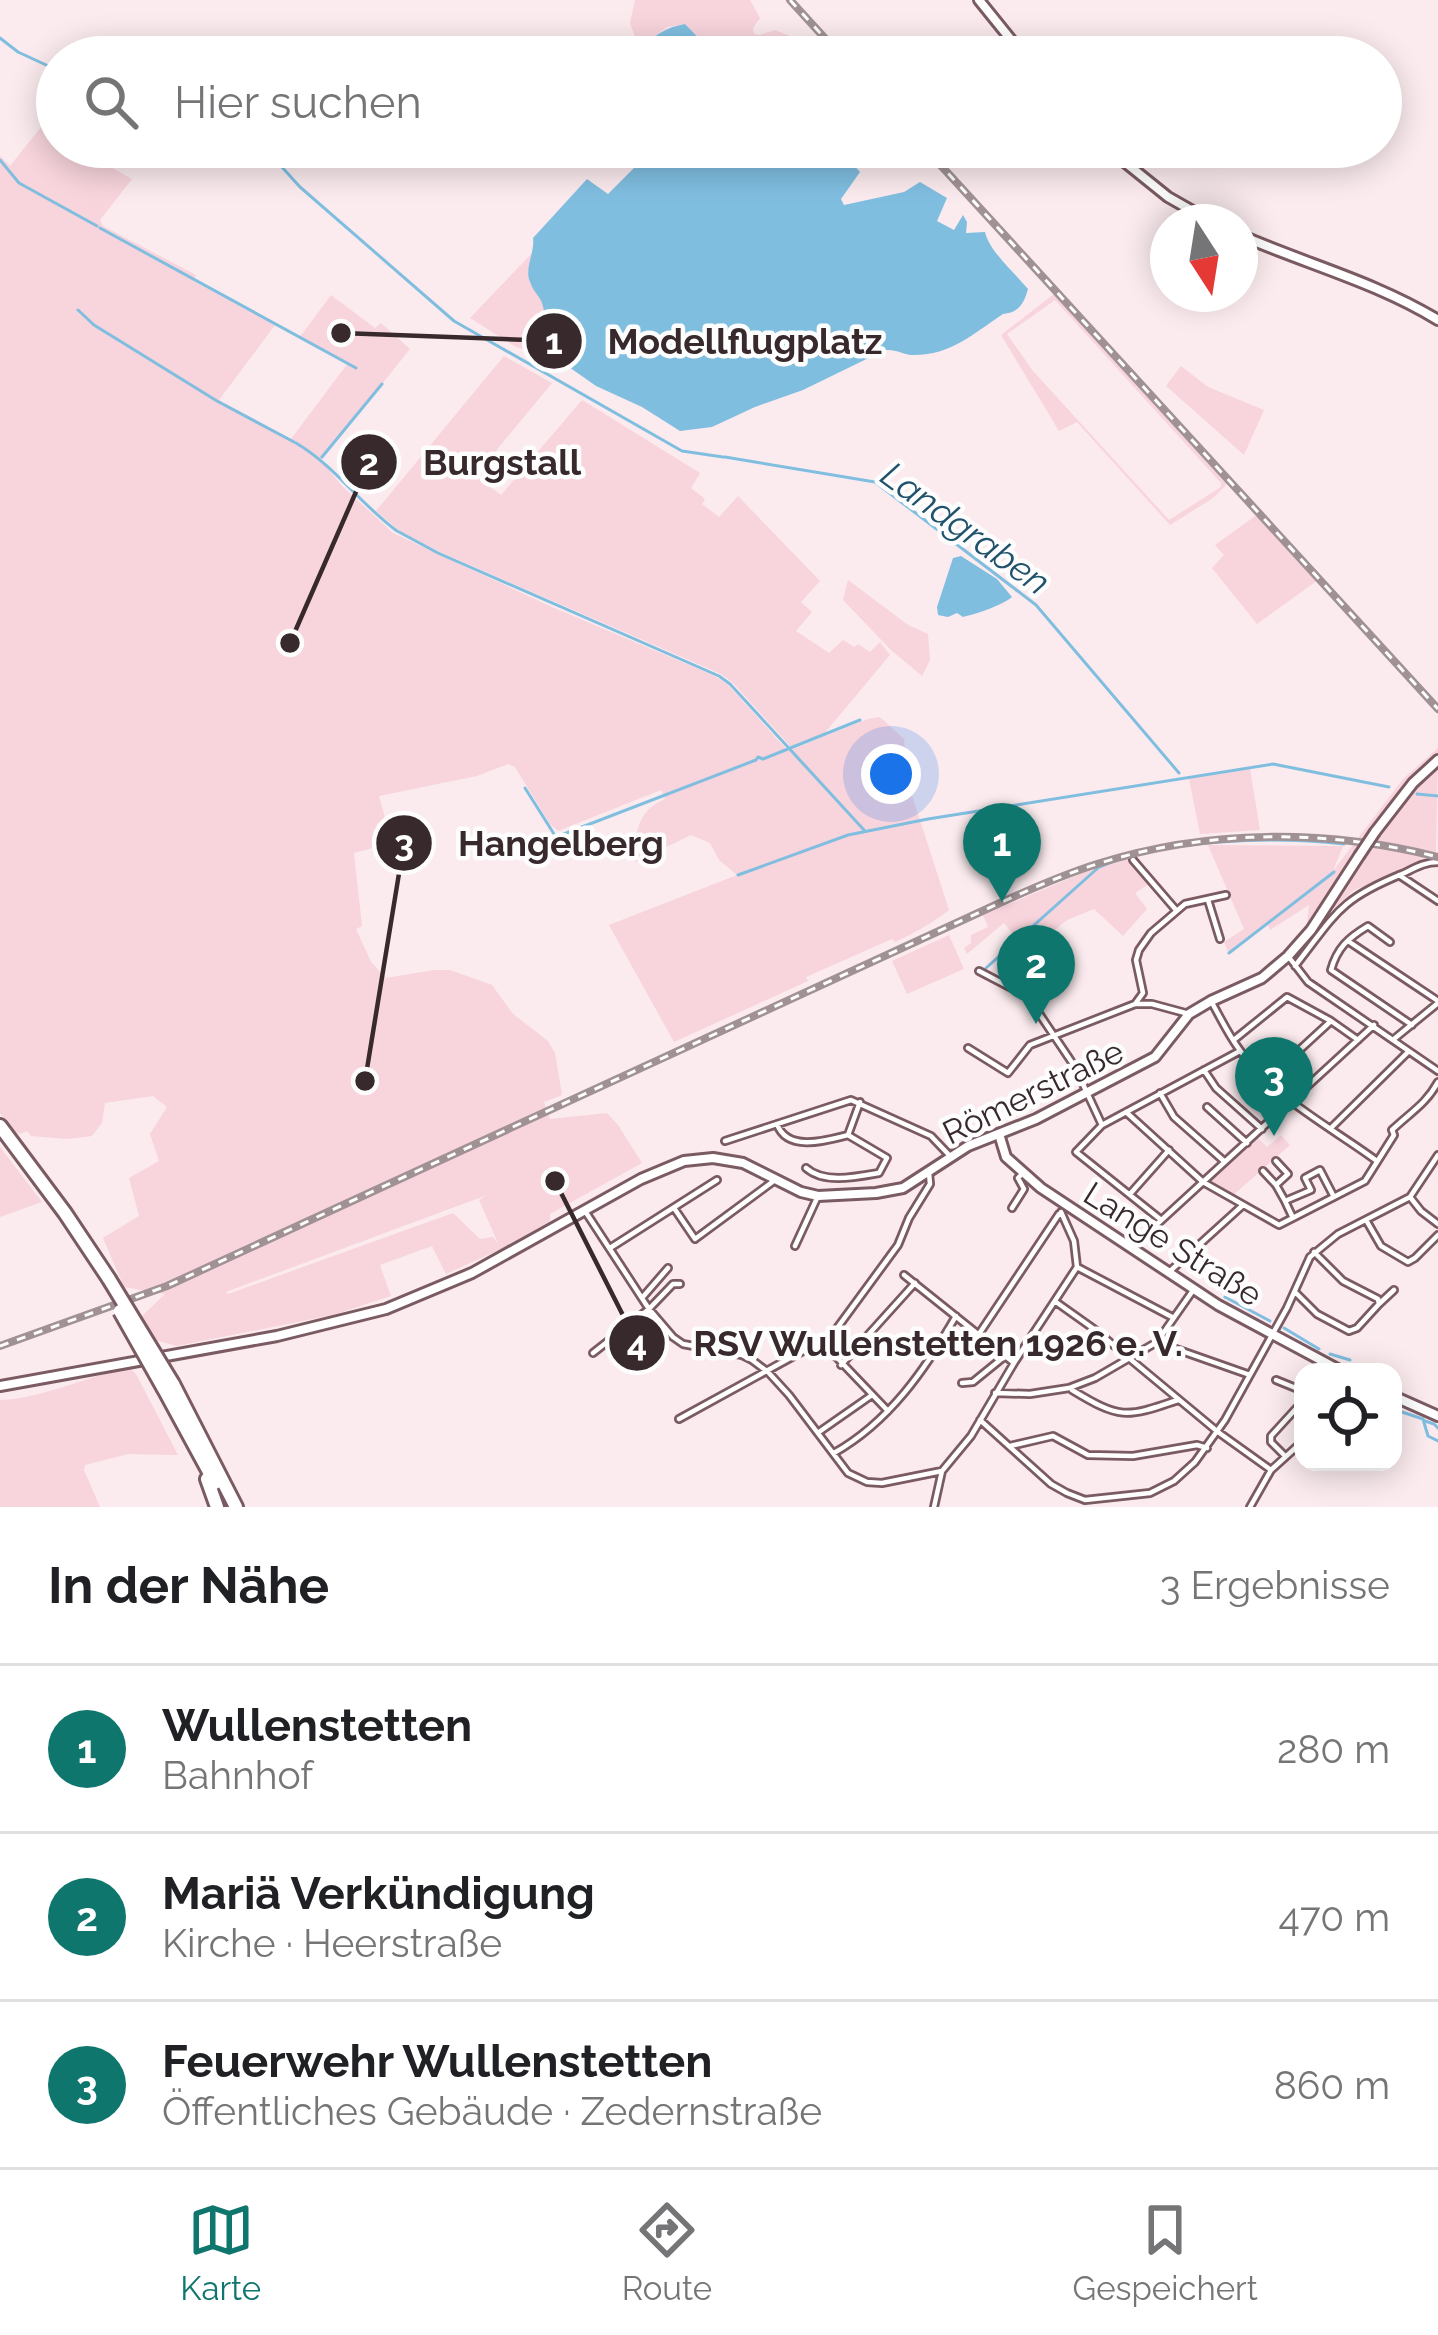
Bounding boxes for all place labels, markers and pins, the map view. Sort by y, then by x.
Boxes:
callout: Modellflugplatz [524,305,907,377]
callout: Burgstall [339,426,605,498]
pin: 1 [963,803,1041,902]
callout: Hangelberg [374,807,687,879]
pin: 2 [997,925,1075,1024]
pin: 3 [1235,1037,1313,1136]
callout: RSV Wullenstetten 1926 e. V. [607,1307,1208,1379]

